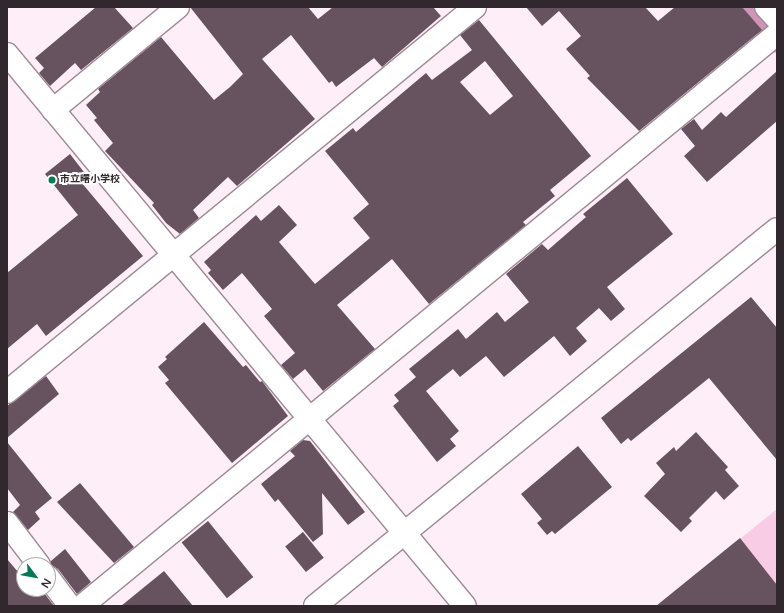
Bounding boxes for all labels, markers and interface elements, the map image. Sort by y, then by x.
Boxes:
place label: 市立曙小学校 [60,174,120,186]
marker: 市立曙小学校 [47,175,57,185]
north arrow [16,557,56,597]
text: N [38,576,54,590]

